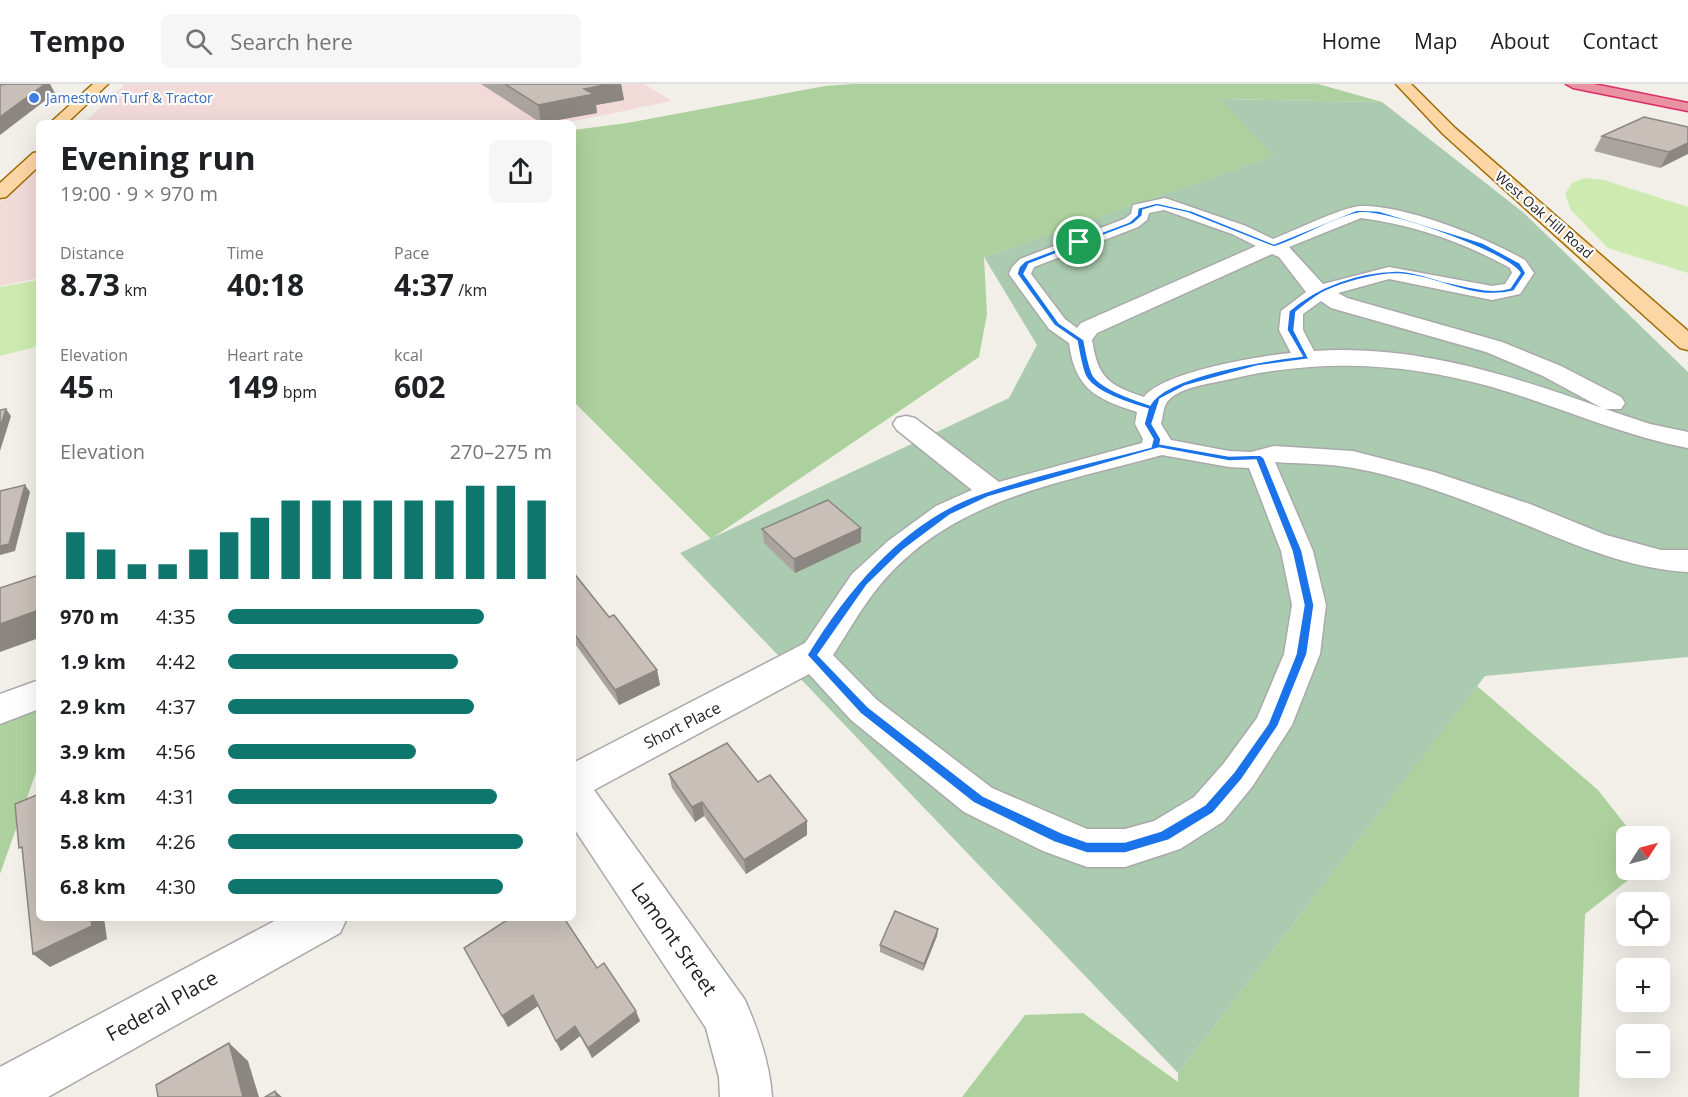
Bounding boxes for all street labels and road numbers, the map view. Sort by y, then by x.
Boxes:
street label: West Oak Hill Road [1491,167,1597,262]
street label: Short Place [640,696,724,754]
street label: Lamont Street [625,877,723,1001]
street label: Federal Place [101,964,222,1047]

